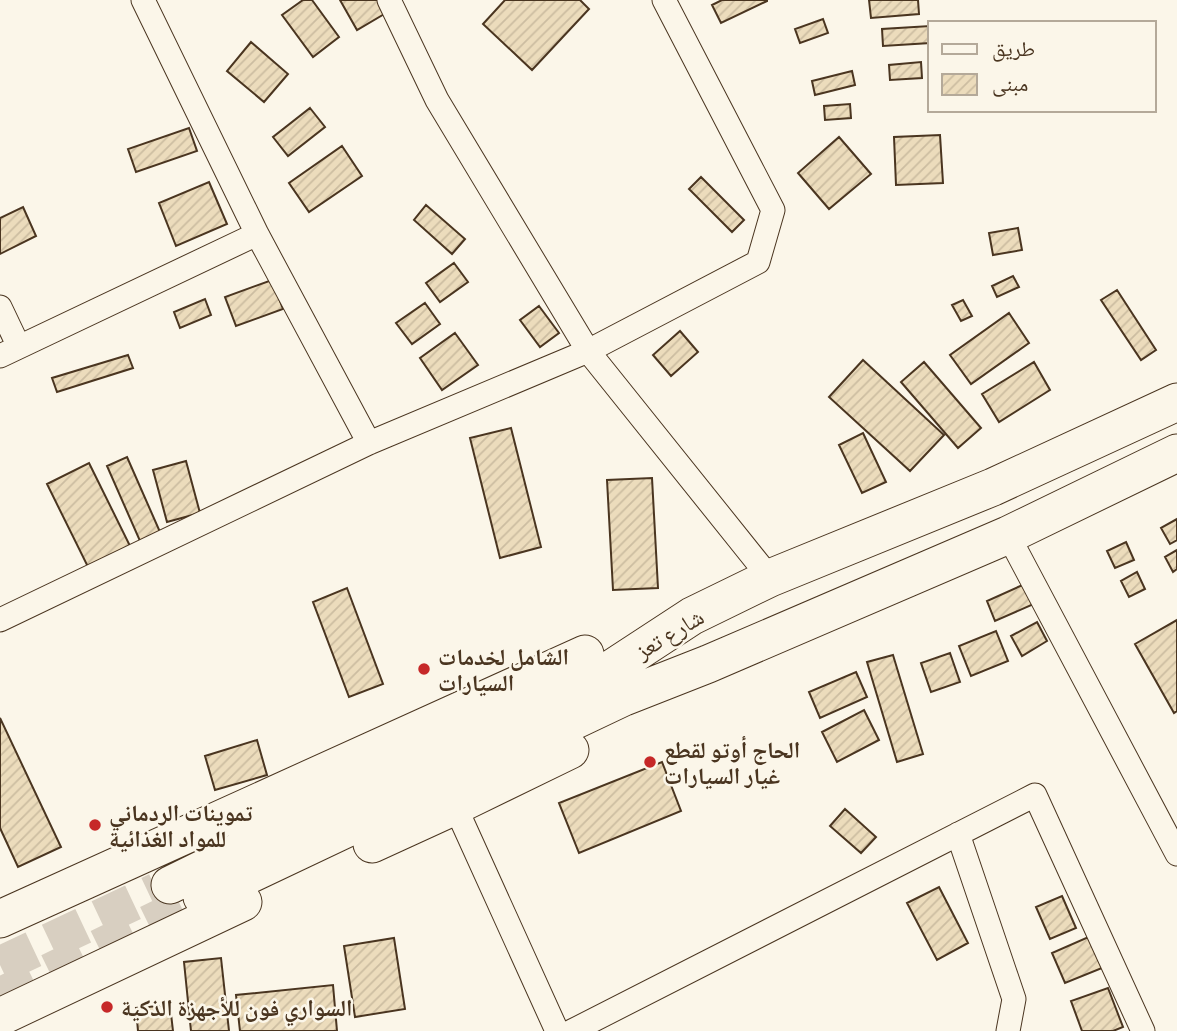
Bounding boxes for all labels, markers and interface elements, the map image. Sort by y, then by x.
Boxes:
legend [928,21,1156,112]
text: طريق [992,35,1035,62]
text: مبنى [992,70,1028,97]
street label: شارع تعز [629,602,709,667]
place label: الشامل لخدمات السيارات [438,642,569,697]
marker: الشامل لخدمات السيارات [416,661,432,677]
place label: الحاج أوتو لقطع غيار السيارات [664,735,800,790]
marker: الحاج أوتو لقطع غيار السيارات [642,754,658,770]
place label: تموينات الردماني للمواد الغذائية [109,798,253,853]
marker: تموينات الردماني للمواد الغذائية [87,817,103,833]
place label: السواري فون للأجهزة الذكية [121,993,353,1027]
marker: السواري فون للأجهزة الذكية [99,999,115,1015]

